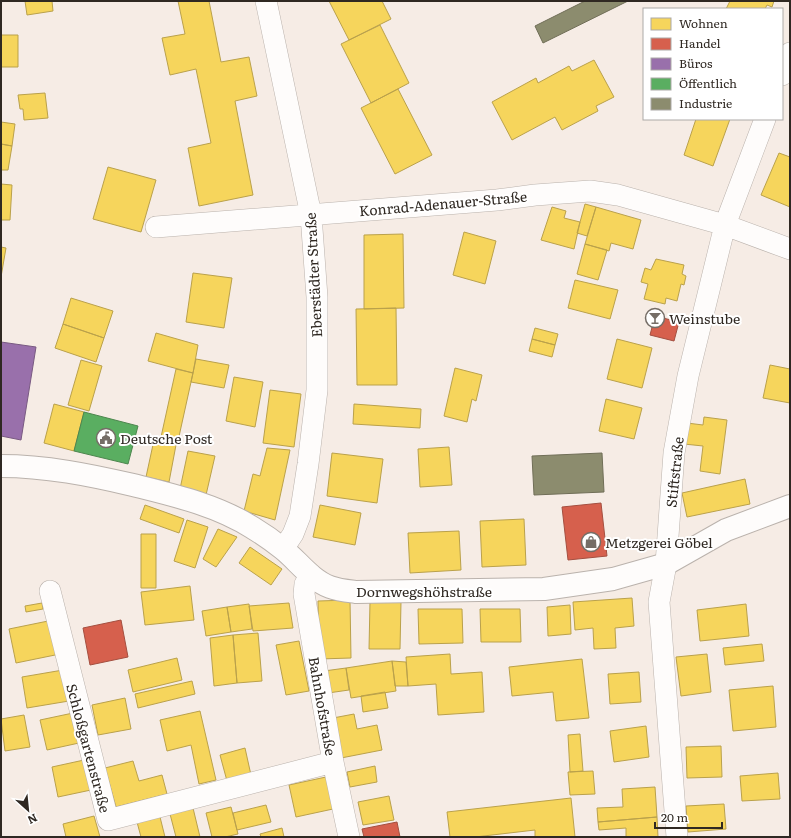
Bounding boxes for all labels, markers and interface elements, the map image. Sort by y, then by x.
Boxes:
legend [643,8,783,120]
text: Wohnen [679,14,728,32]
text: Handel [679,34,721,52]
text: Büros [679,54,713,72]
text: Öffentlich [679,74,737,92]
text: Industrie [679,94,732,112]
street label: Konrad-Adenauer-Straße [358,186,528,220]
street label: Eberstädter Straße [300,212,326,338]
bar icon: Weinstube [644,307,666,329]
place label: Weinstube [669,308,740,328]
public building icon: Deutsche Post [95,427,117,449]
place label: Deutsche Post [120,428,213,448]
street label: Stiftstraße [660,435,688,509]
shop icon: Metzgerei Göbel [580,531,602,553]
place label: Metzgerei Göbel [605,532,713,552]
street label: Dornwegshöhstraße [356,581,492,601]
street label: Bahnhofstraße [304,655,342,757]
street label: Schloßgartenstraße [62,681,116,815]
north arrow [8,790,48,830]
scale bar [655,804,722,830]
text: 20 m [661,808,688,826]
text: N [25,811,41,829]

